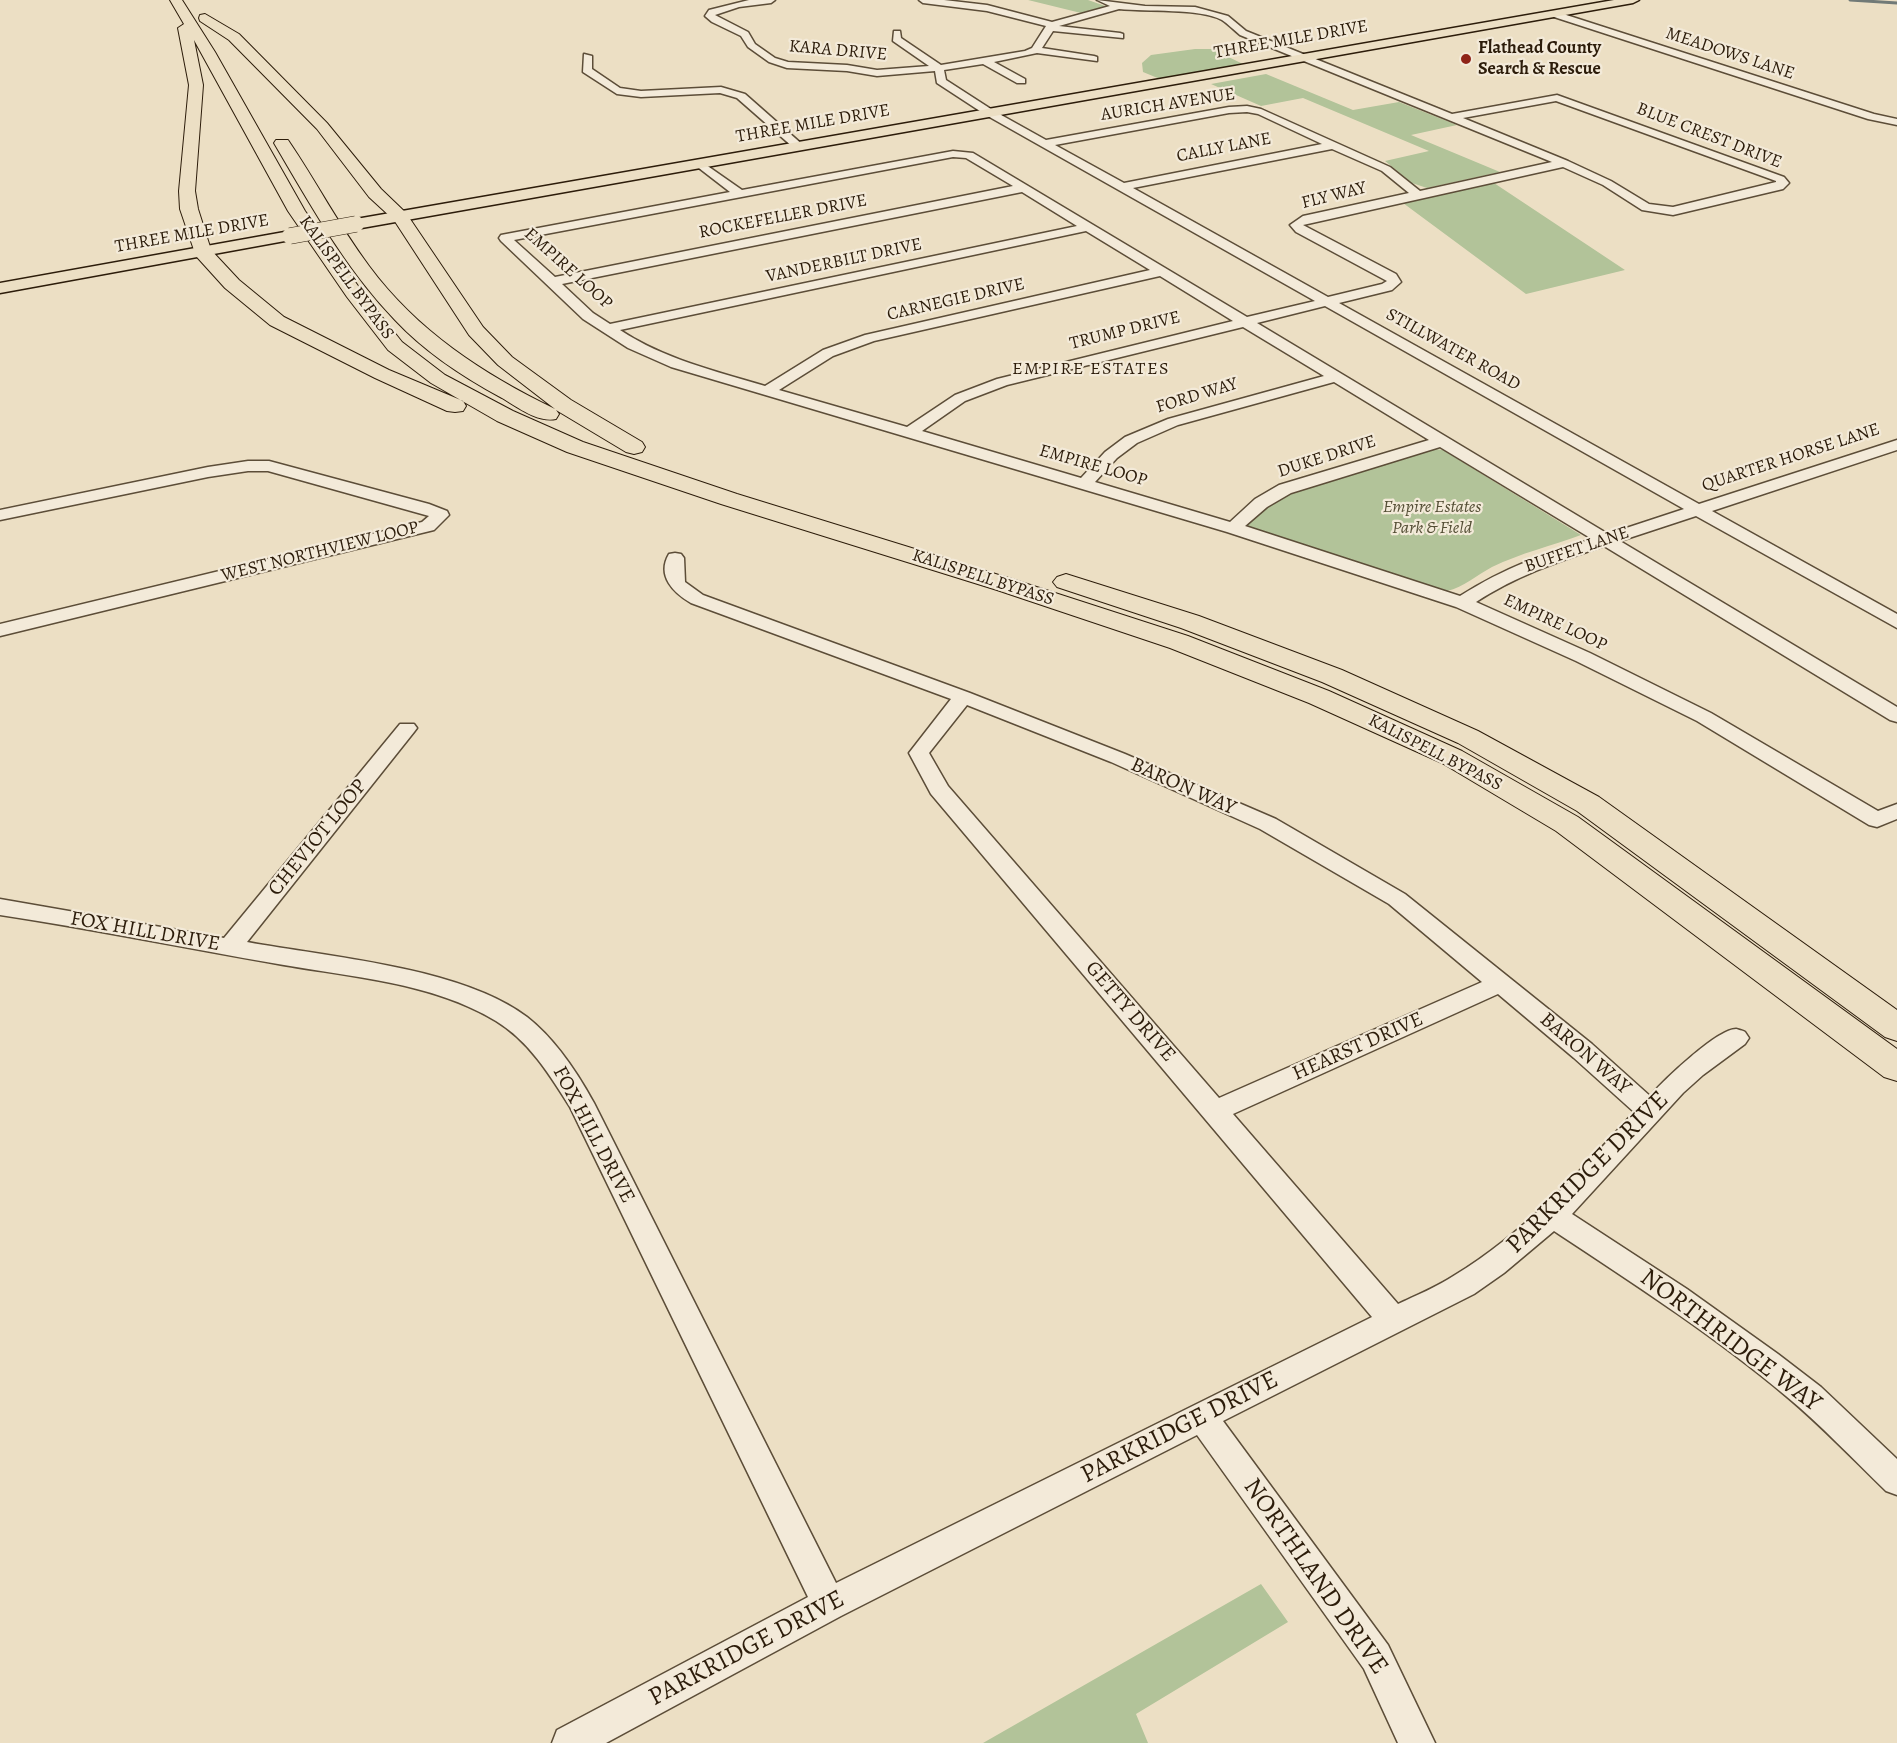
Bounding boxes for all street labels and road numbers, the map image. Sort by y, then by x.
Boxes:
street label: THREE MILE DRIVE [1212,16,1370,64]
street label: MEADOWS LANE [1663,23,1797,85]
street label: KARA DRIVE [788,36,888,66]
street label: AURICH AVENUE [1099,84,1237,126]
street label: BLUE CREST DRIVE [1633,98,1785,174]
street label: THREE MILE DRIVE [734,100,892,148]
street label: CALLY LANE [1175,128,1273,168]
street label: FLY WAY [1299,177,1369,215]
street label: ROCKEFELLER DRIVE [697,190,869,244]
street label: THREE MILE DRIVE [113,210,271,258]
street label: KALISPELL BYPASS [294,212,398,344]
street label: EMPIRE LOOP [519,224,617,314]
street label: VANDERBILT DRIVE [764,234,924,288]
street label: CARNEGIE DRIVE [885,274,1027,326]
street label: STILLWATER ROAD [1382,304,1524,396]
street label: TRUMP DRIVE [1067,307,1183,355]
street label: FORD WAY [1154,373,1240,419]
street label: QUARTER HORSE LANE [1699,419,1883,497]
street label: DUKE DRIVE [1275,431,1379,483]
street label: EMPIRE LOOP [1036,440,1150,492]
street label: WEST NORTHVIEW LOOP [219,517,421,587]
street label: BUFFET LANE [1522,522,1632,578]
street label: KALISPELL BYPASS [909,545,1057,611]
street label: EMPIRE LOOP [1500,590,1610,656]
street label: KALISPELL BYPASS [1364,710,1506,796]
street label: BARON WAY [1126,753,1240,821]
street label: CHEVIOT LOOP [263,775,373,901]
street label: FOX HILL DRIVE [68,906,222,958]
street label: GETTY DRIVE [1079,956,1181,1068]
street label: HEARST DRIVE [1289,1007,1427,1087]
street label: BARON WAY [1534,1008,1636,1100]
street label: FOX HILL DRIVE [546,1062,640,1208]
street label: PARKRIDGE DRIVE [1500,1085,1676,1261]
street label: NORTHRIDGE WAY [1633,1263,1827,1419]
street label: PARKRIDGE DRIVE [1076,1365,1284,1491]
street label: NORTHLAND DRIVE [1236,1473,1394,1681]
street label: PARKRIDGE DRIVE [644,1584,850,1714]

